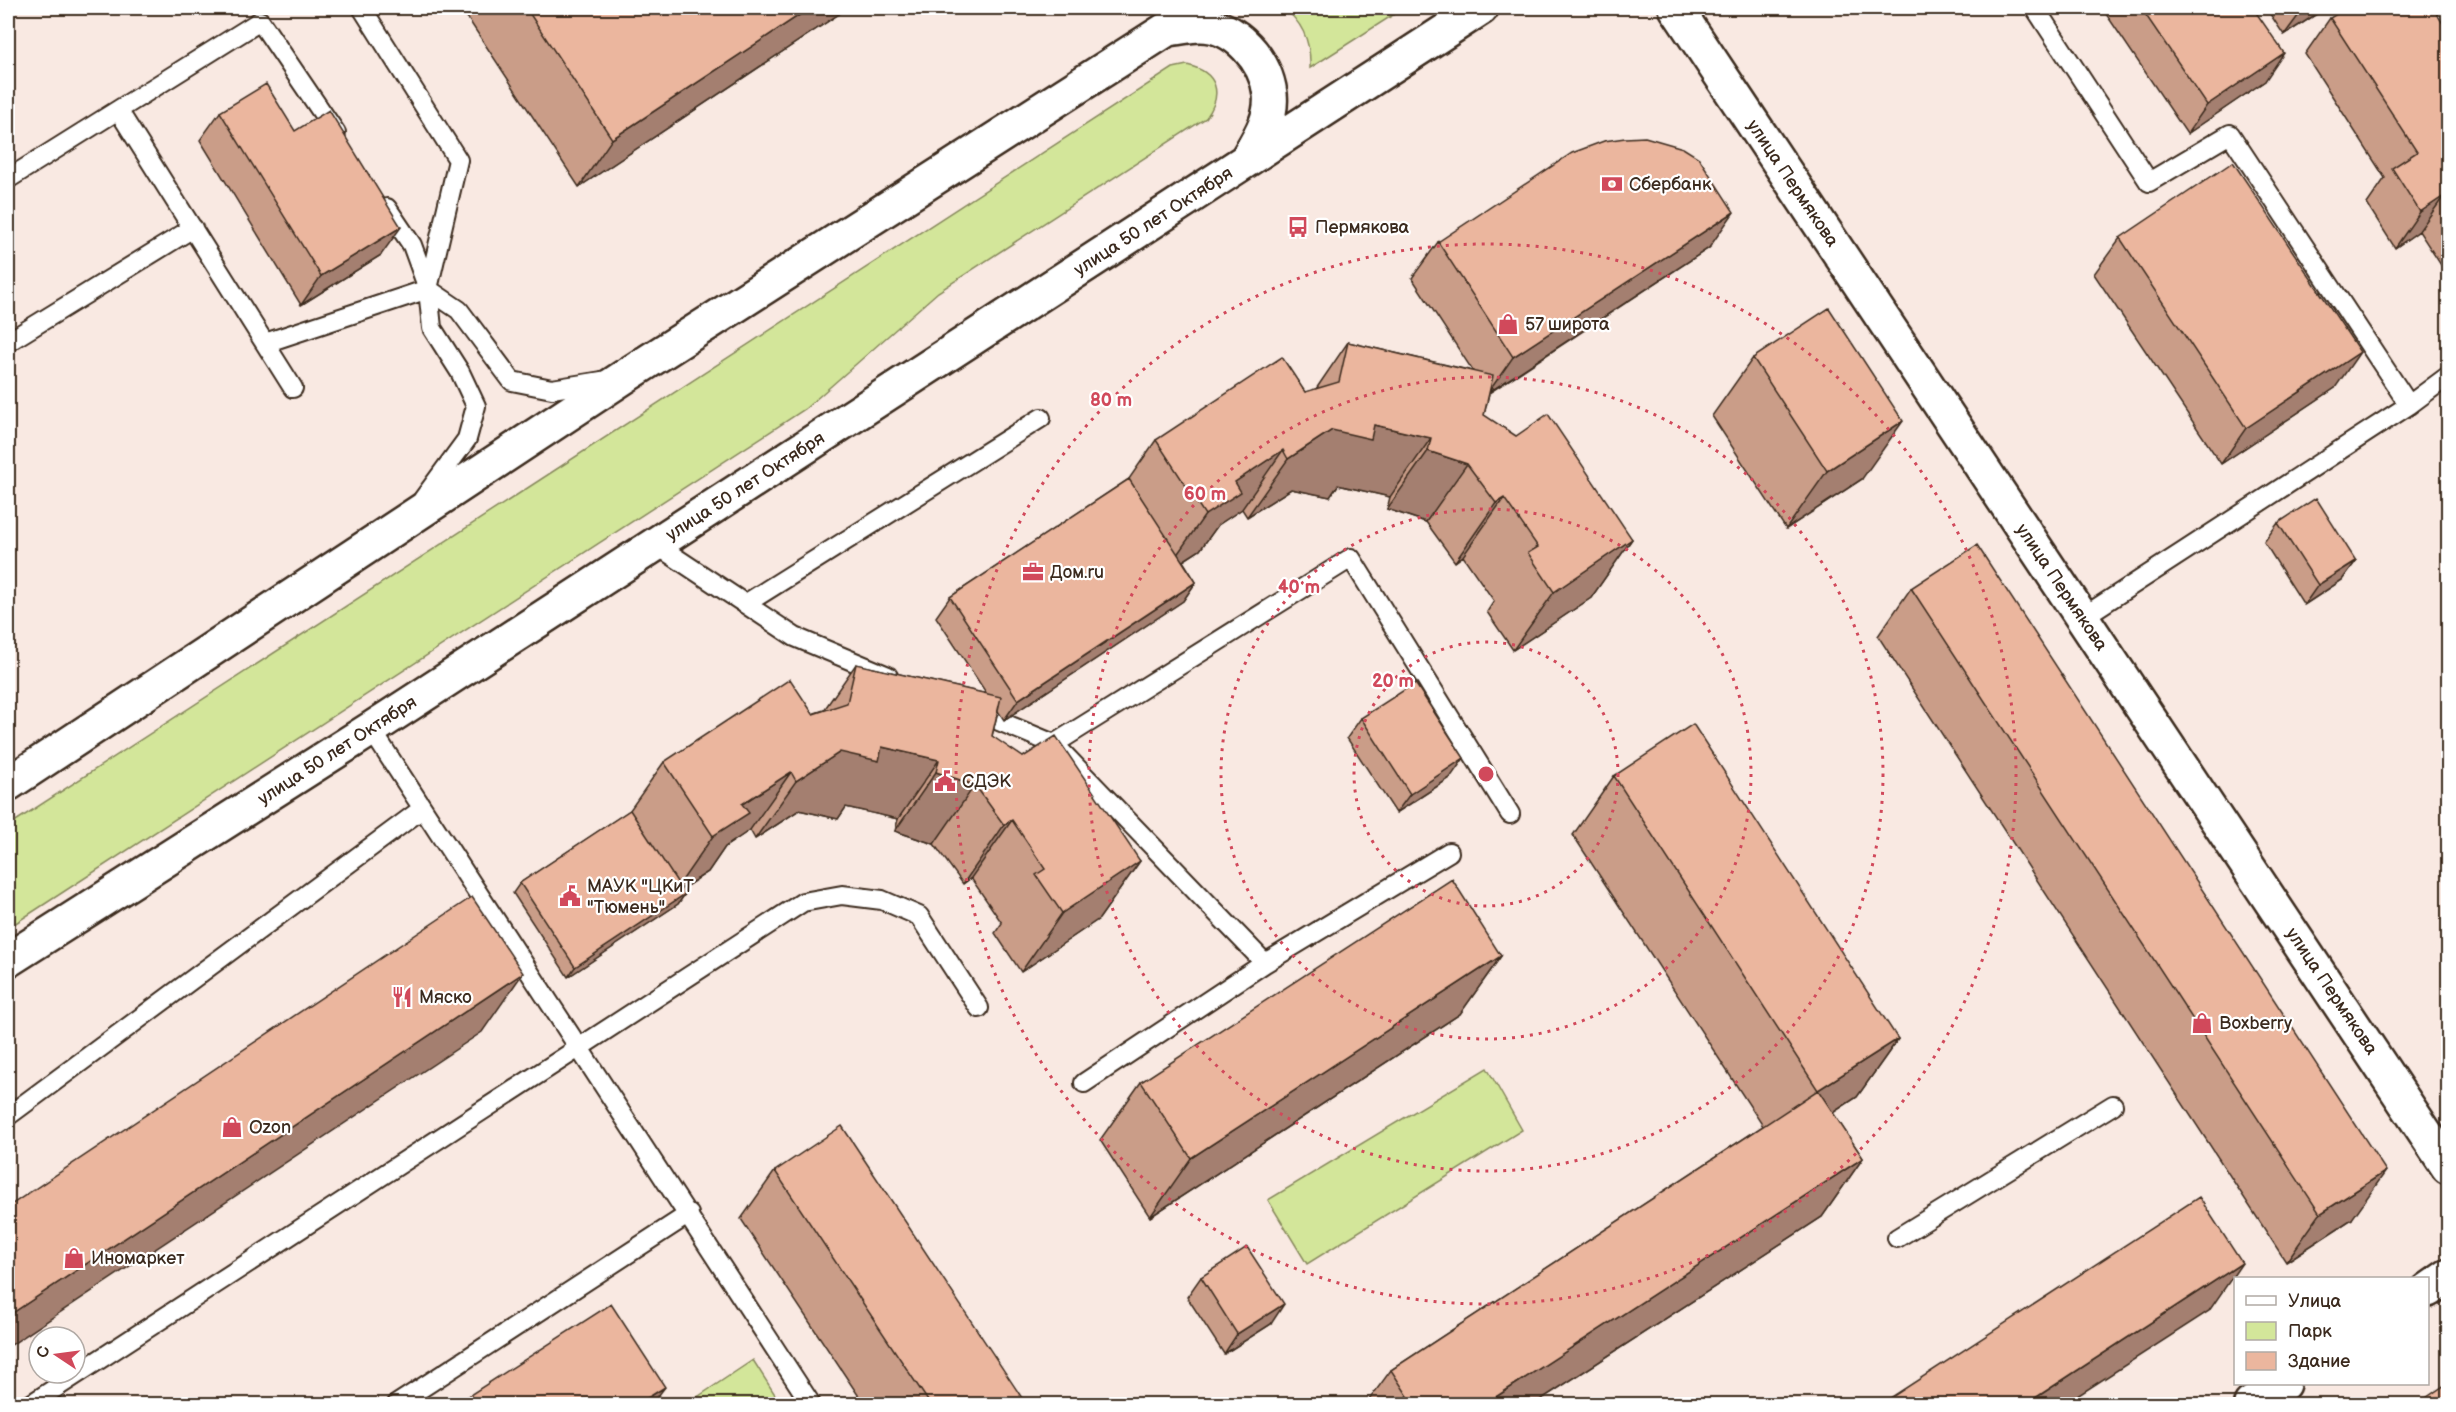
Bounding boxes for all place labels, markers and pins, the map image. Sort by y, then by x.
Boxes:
bank icon: Сбербанк [1600,172,1624,196]
place label: Сбербанк [1629,174,1712,195]
bus stop icon: Пермякова [1286,215,1310,239]
place label: Пермякова [1315,217,1410,238]
shop icon: 57 широта [1496,312,1520,336]
place label: 57 широта [1525,314,1610,335]
office icon: Дом.ru [1021,560,1045,584]
place label: Дом.ru [1050,562,1104,583]
centre of rings [1476,764,1496,784]
public building icon: СДЭК [933,769,957,793]
place label: СДЭК [962,771,1011,792]
place label: МАУК "ЦКиТ "Тюмень" [587,876,694,918]
public building icon: МАУК "ЦКиТ "Тюмень" [558,884,582,908]
restaurant icon: Мяско [390,985,414,1009]
place label: Мяско [419,987,472,1008]
shop icon: Boxberry [2190,1011,2214,1035]
place label: Boxberry [2219,1013,2293,1034]
shop icon: Ozon [220,1115,244,1139]
place label: Ozon [249,1117,291,1138]
shop icon: Иномаркет [62,1246,86,1270]
place label: Иномаркет [91,1248,185,1269]

